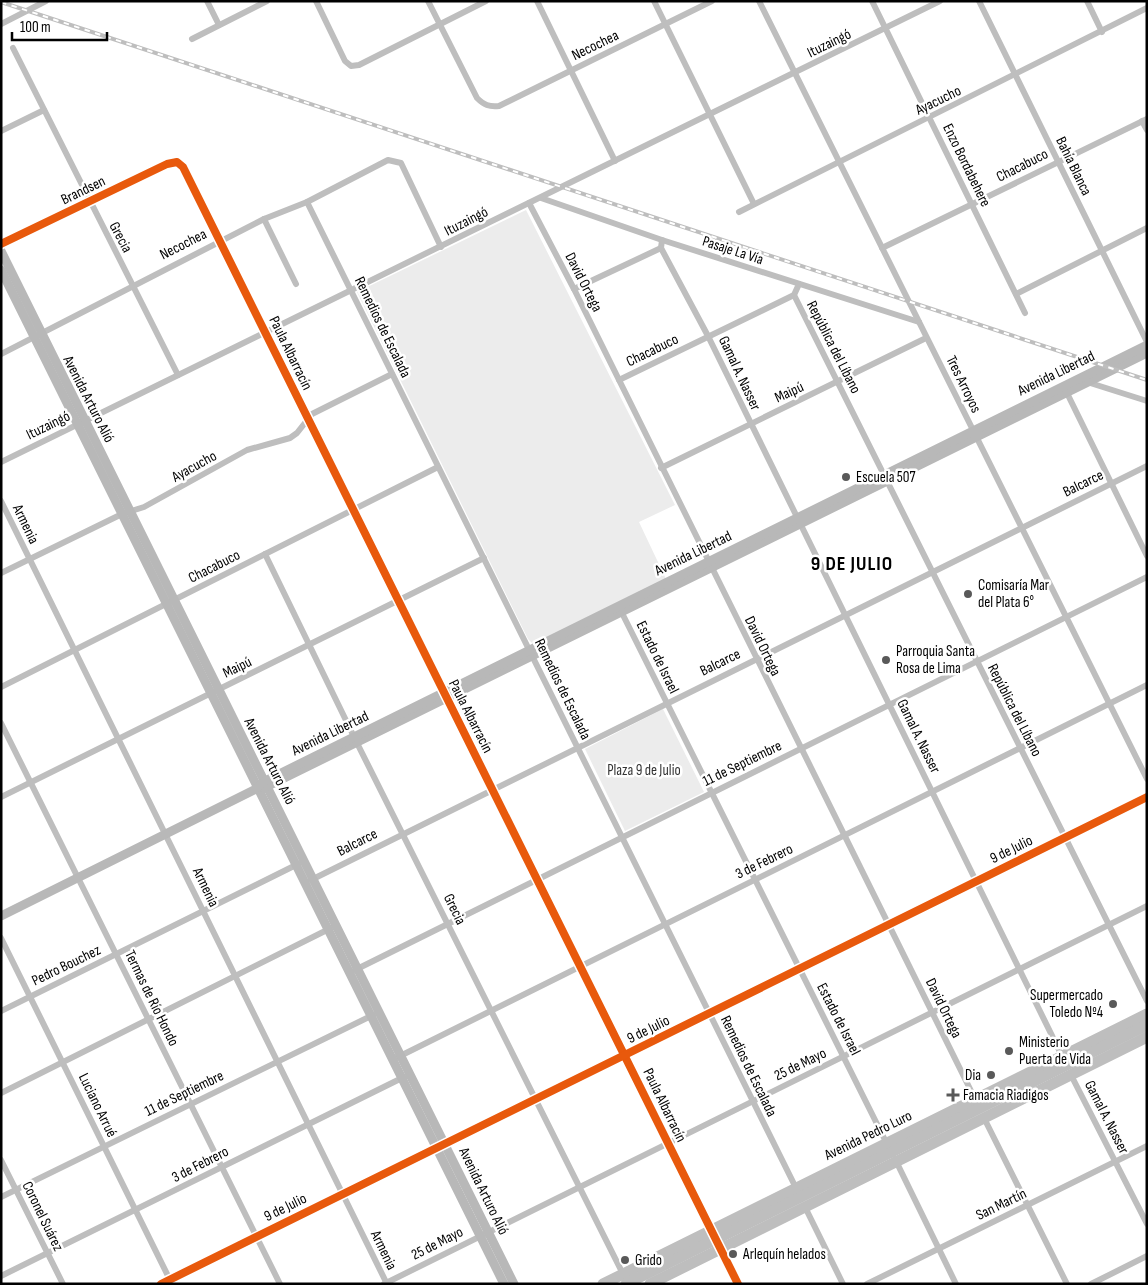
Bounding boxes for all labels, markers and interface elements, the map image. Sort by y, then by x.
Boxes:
scale bar [12,10,108,42]
text: 100 m [20,18,51,37]
street label: Ituzaingó [804,25,854,62]
street label: Necochea [569,26,622,65]
street label: Ayacucho [911,81,964,120]
street label: Enzo Bordabehere [938,121,995,210]
street label: Bahía Blanca [1051,134,1096,199]
street label: Chacabuco [993,144,1051,187]
street label: Brandsen [58,172,109,209]
street label: Ituzaingó [441,202,491,240]
street label: Grecia [105,219,137,256]
street label: Necochea [157,225,210,264]
street label: Pasaje La Vía [700,232,766,269]
street label: David Ortega [561,249,607,315]
street label: Remedios de Escalada [350,274,415,381]
street label: República del Líbano [802,298,865,397]
street label: Paula Albarracín [265,313,317,393]
street label: Chacabuco [623,330,681,371]
street label: Gamal A. Nasser [714,333,765,414]
street label: Avenida Libertad [1014,347,1098,401]
street label: Avenida Arturo Alió [58,352,119,446]
street label: Tres Arroyos [942,353,986,416]
street label: Maipú [772,378,807,407]
street label: Ituzaingó [23,407,73,444]
street label: Ayacucho [168,446,220,487]
street label: Balcarce [1060,466,1107,501]
place label: Escuela 507 [856,468,916,487]
marker: Escuela 507 [840,471,852,483]
street label: Armenia [7,500,43,547]
street label: Avenida Libertad [651,527,735,581]
street label: Chacabuco [185,545,243,588]
district label: 9 DE JULIO [811,552,893,576]
place label: Comisaría Mar del Plata 6° [978,576,1050,612]
marker: Comisaría Mar del Plata 6° [962,588,974,600]
street label: David Ortega [740,613,785,679]
street label: Estado de Israel [632,618,683,697]
street label: Remedios de Escalada [530,636,595,743]
place label: Parroquia Santa Rosa de Lima [896,642,975,678]
street label: Balcarce [697,645,744,680]
street label: Maipú [220,652,255,683]
marker: Parroquia Santa Rosa de Lima [880,654,892,666]
street label: República del Líbano [983,661,1046,760]
street label: Paula Albarracín [444,676,497,756]
street label: Gamal A. Nasser [893,696,945,777]
street label: Avenida Libertad [288,707,372,761]
street label: Avenida Arturo Alió [239,714,300,808]
street label: 11 de Septiembre [700,736,785,791]
park label: Plaza 9 de Julio [607,761,681,780]
street label: Balcarce [334,824,381,861]
street label: 9 de Julio [987,831,1036,868]
street label: 3 de Febrero [732,839,796,883]
street label: Armenia [187,863,223,910]
street label: Grecia [439,891,470,928]
street label: Pedro Bouchez [29,940,104,990]
street label: Termas de Río Hondo [120,947,183,1049]
street label: David Ortega [921,975,966,1041]
street label: Estado de Israel [812,980,865,1058]
place label: Supermercado Toledo Nº4 [1030,986,1103,1022]
marker: Supermercado Toledo Nº4 [1107,998,1119,1010]
street label: 9 de Julio [624,1011,673,1048]
street label: Remedios de Escalada [716,1013,781,1120]
place label: Ministerio Puerta de Vida [1019,1033,1091,1069]
street label: 25 de Mayo [771,1044,829,1085]
marker: Ministerio Puerta de Vida [1003,1045,1015,1057]
street label: Paula Albarracín [639,1065,691,1145]
street label: 11 de Septiembre [142,1066,227,1121]
place label: Dia [965,1066,981,1085]
marker: Dia [985,1069,997,1081]
street label: Luciano Arrué [74,1070,121,1140]
street label: Gamal A. Nasser [1080,1077,1133,1158]
place label: Famacia Riadigos [963,1086,1049,1105]
marker: Famacia Riadigos [947,1089,959,1101]
street label: Avenida Pedro Luro [820,1106,915,1165]
street label: 3 de Febrero [169,1142,232,1187]
street label: Avenida Arturo Alió [454,1143,513,1238]
street label: Coronel Suárez [18,1178,68,1255]
street label: San Martín [973,1184,1030,1225]
street label: 9 de Julio [261,1189,310,1226]
street label: 25 de Mayo [408,1222,466,1265]
street label: Armenia [365,1226,401,1273]
place label: Arlequín helados [742,1245,826,1264]
marker: Arlequín helados [727,1248,739,1260]
place label: Grido [635,1251,662,1270]
marker: Grido [619,1254,631,1266]

